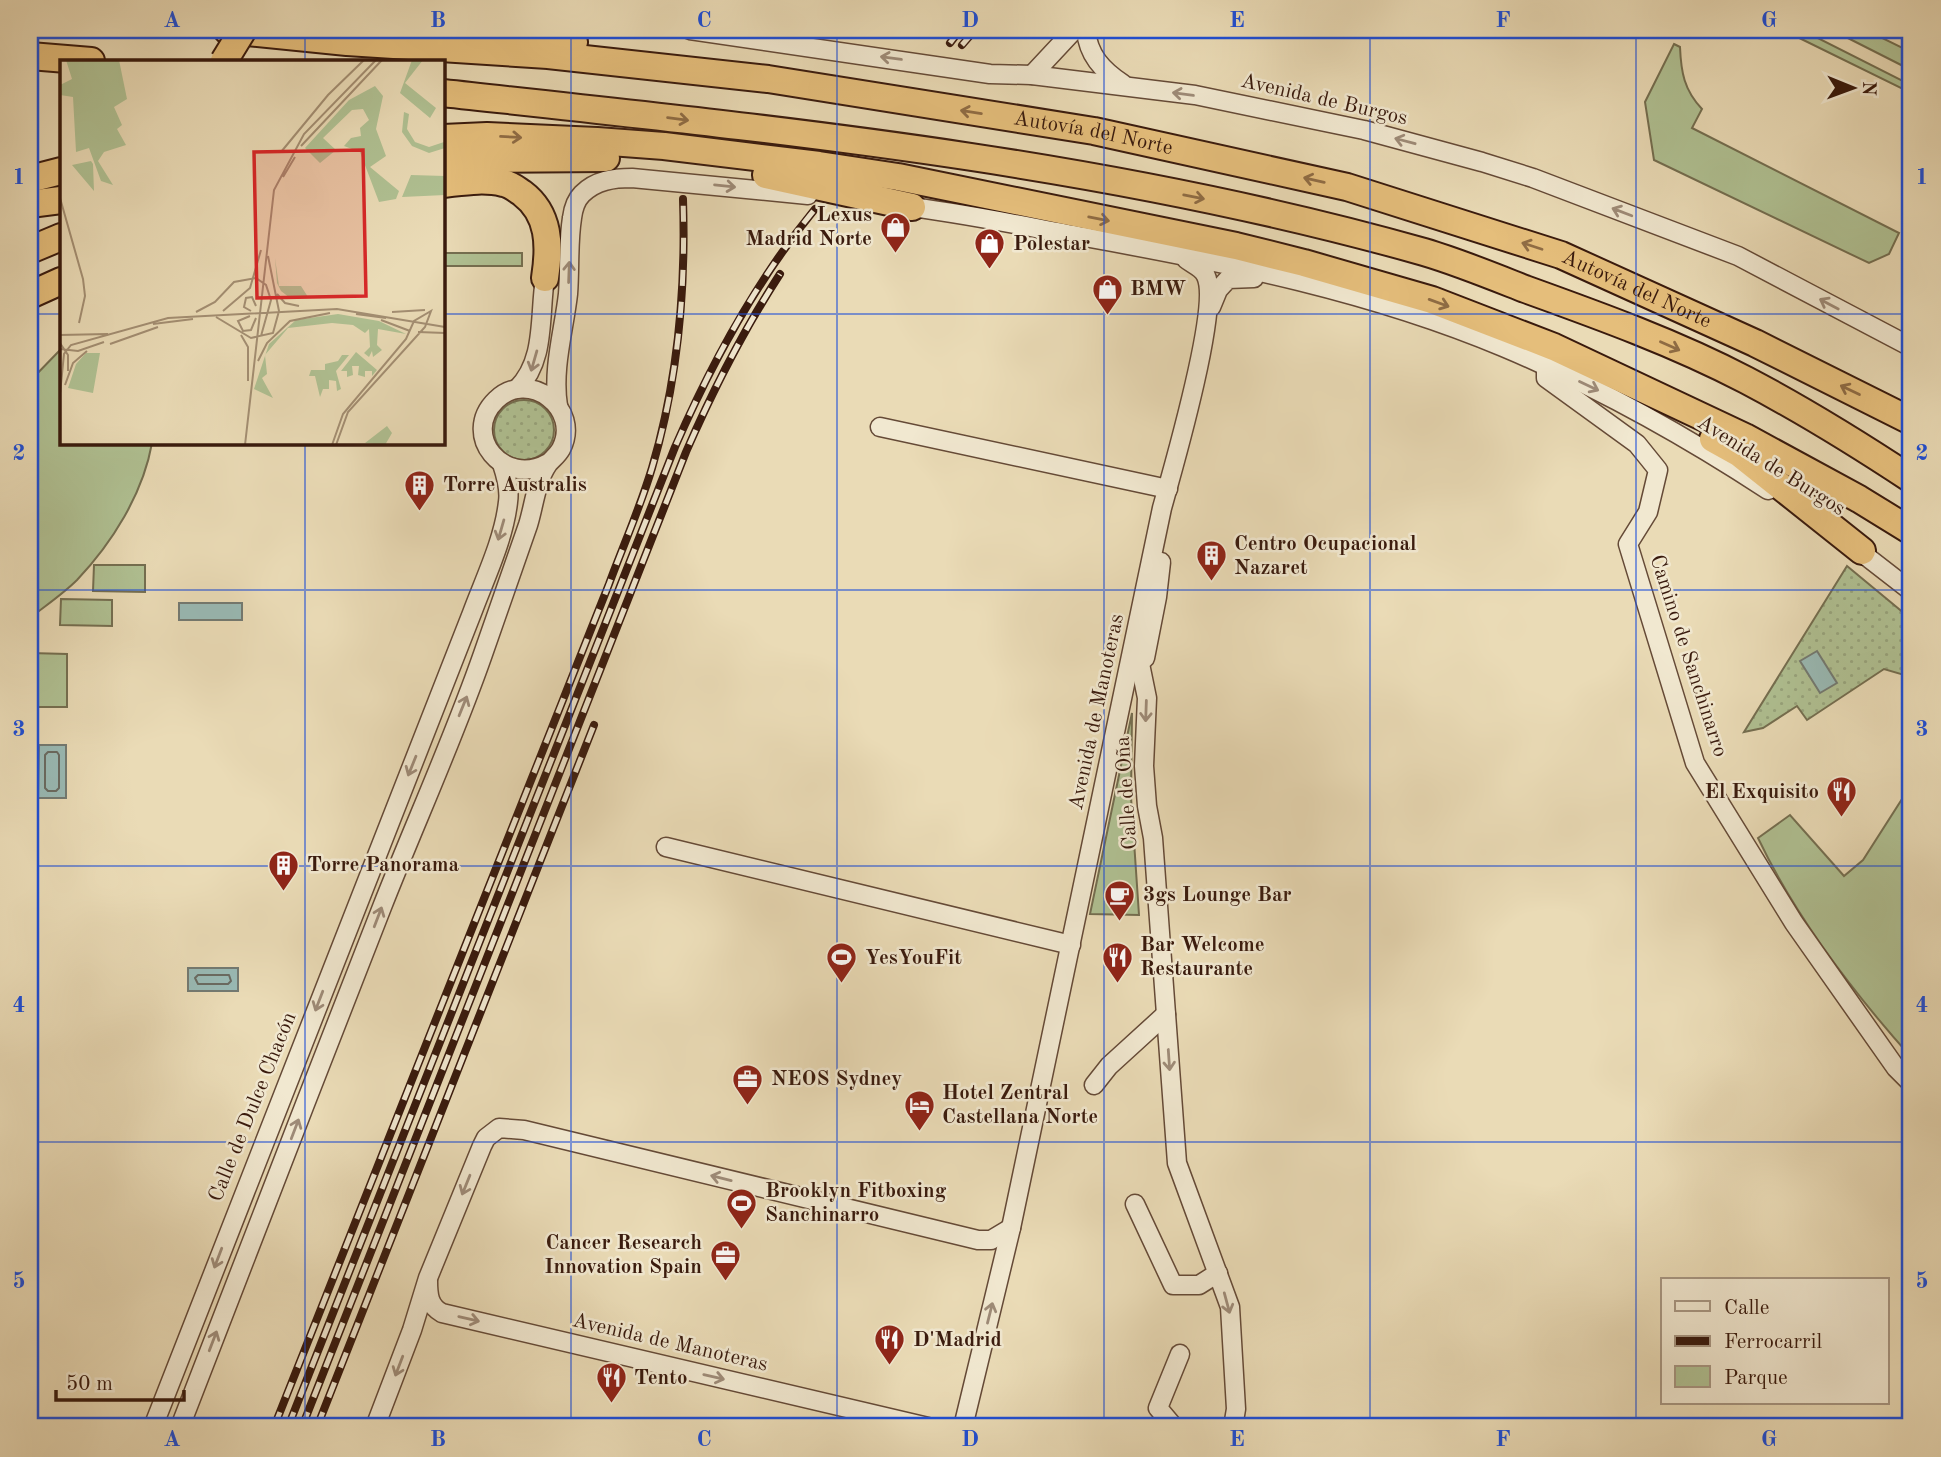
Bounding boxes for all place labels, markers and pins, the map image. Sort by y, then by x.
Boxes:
place label: Lexus Madrid Norte [746,205,872,250]
shop icon: Lexus Madrid Norte [878,210,912,254]
shop icon: Polestar [973,227,1007,271]
place label: Polestar [1013,234,1090,255]
shop icon: BMW [1090,272,1124,316]
place label: BMW [1130,279,1187,300]
building icon: Torre Australis [403,468,437,512]
place label: Torre Australis [443,475,587,496]
place label: Centro Ocupacional Nazaret [1234,534,1417,579]
building icon: Centro Ocupacional Nazaret [1194,539,1228,583]
restaurant icon: El Exquisito [1825,775,1859,819]
place label: El Exquisito [1705,782,1819,803]
building icon: Torre Panorama [267,848,301,892]
place label: Torre Panorama [307,855,460,876]
cafe icon: 3gs Lounge Bar [1103,878,1137,922]
place label: 3gs Lounge Bar [1143,885,1292,906]
place label: Bar Welcome Restaurante [1140,935,1265,980]
restaurant icon: Bar Welcome Restaurante [1100,940,1134,984]
sports icon: YesYouFit [825,941,859,985]
place label: YesYouFit [865,948,962,969]
office icon: NEOS Sydney [731,1062,765,1106]
place label: NEOS Sydney [771,1069,902,1090]
place label: Hotel Zentral Castellana Norte [942,1083,1098,1128]
hotel icon: Hotel Zentral Castellana Norte [902,1088,936,1132]
place label: Brooklyn Fitboxing Sanchinarro [765,1181,947,1226]
sports icon: Brooklyn Fitboxing Sanchinarro [725,1186,759,1230]
place label: Cancer Research Innovation Spain [544,1233,702,1278]
office icon: Cancer Research Innovation Spain [708,1238,742,1282]
restaurant icon: D'Madrid [873,1323,907,1367]
place label: D'Madrid [913,1330,1002,1351]
restaurant icon: Tento [594,1361,628,1405]
place label: Tento [634,1368,688,1389]

